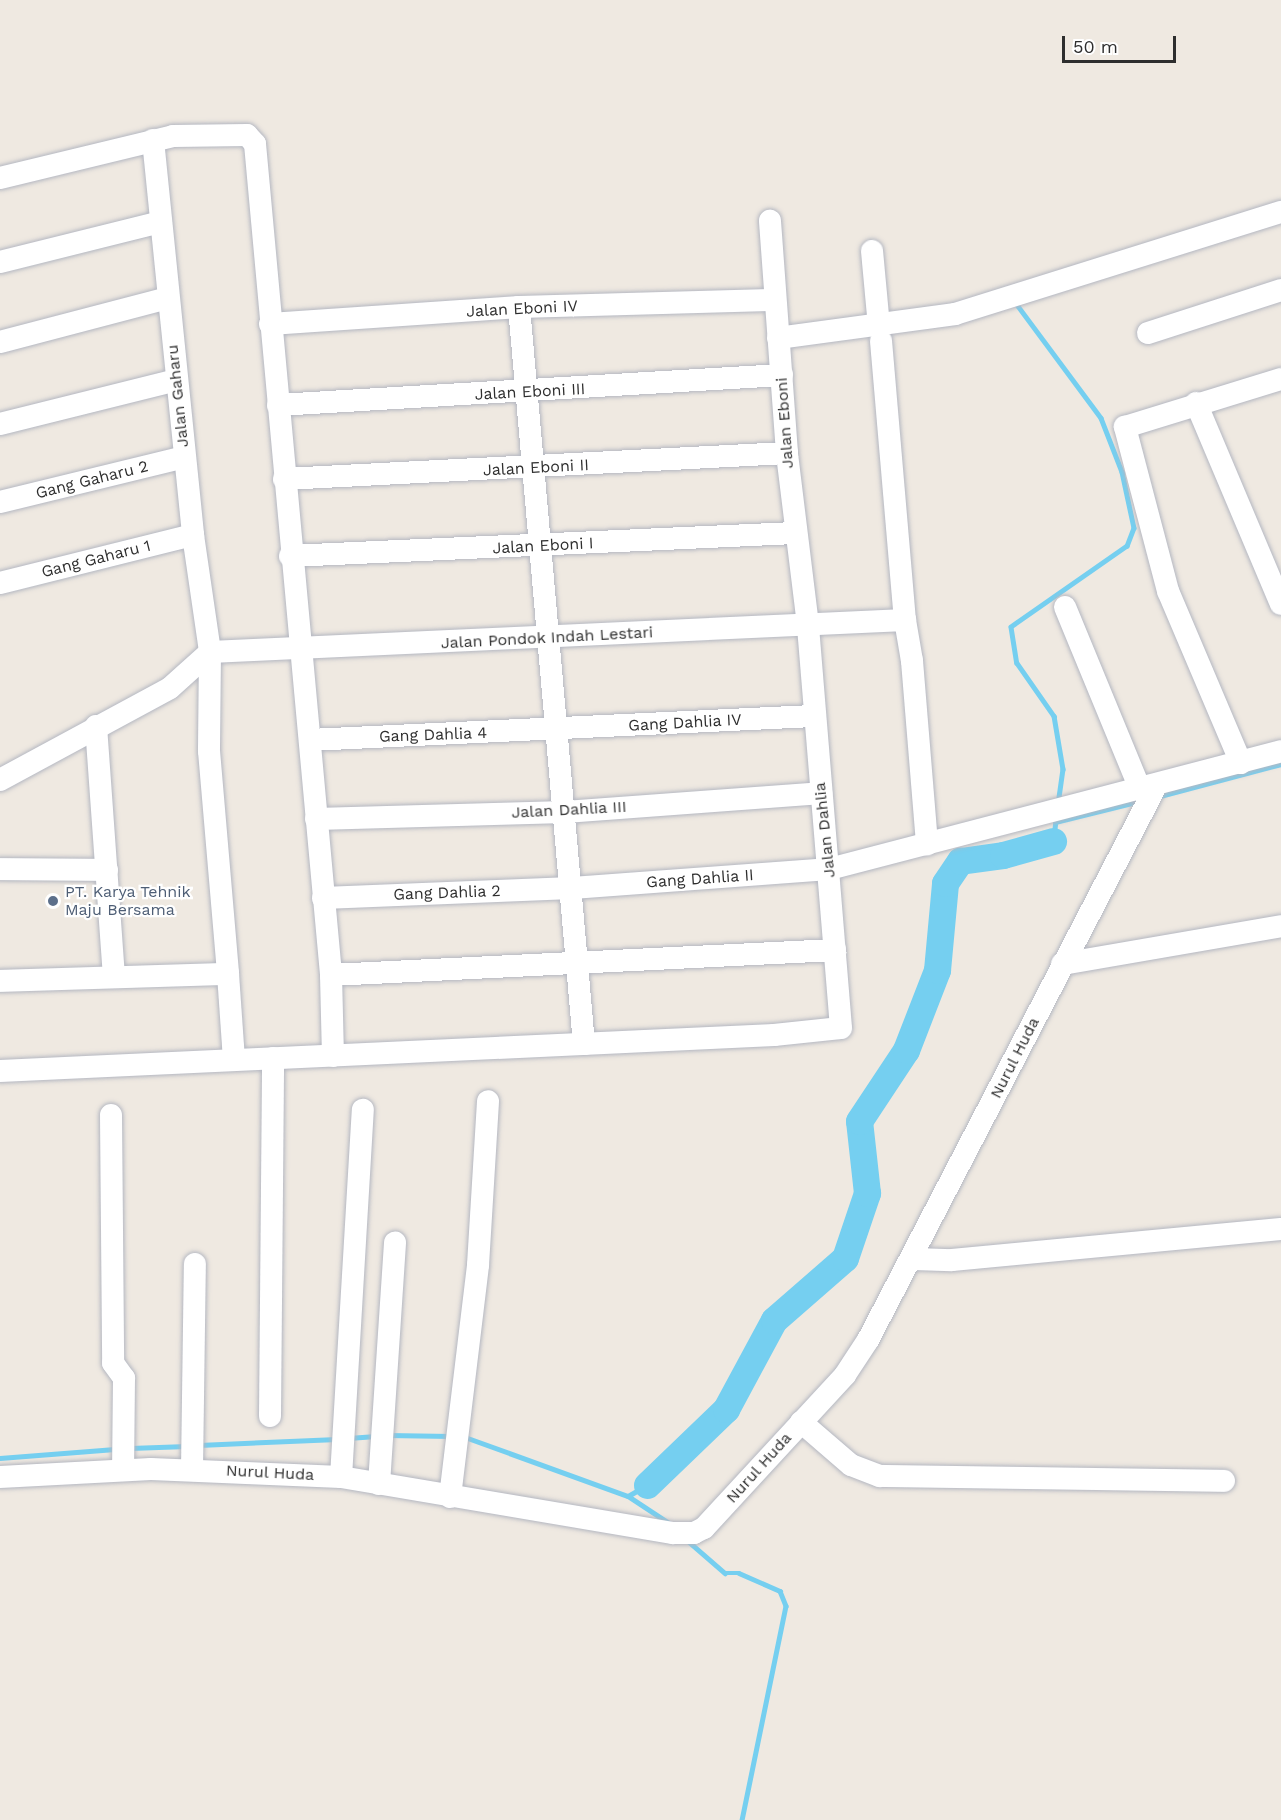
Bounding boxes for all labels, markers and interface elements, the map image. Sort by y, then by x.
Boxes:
scale bar [1065,24,1179,62]
text: 50 m [1073,36,1118,57]
street label: Jalan Eboni IV [466,296,578,322]
street label: Jalan Gaharu [163,344,193,448]
street label: Jalan Eboni [772,377,798,469]
street label: Jalan Eboni III [474,380,586,404]
street label: Jalan Eboni II [483,456,589,480]
street label: Gang Gaharu 2 [34,457,150,503]
street label: Jalan Eboni I [492,534,594,558]
street label: Gang Gaharu 1 [39,536,153,582]
street label: Jalan Pondok Indah Lestari [440,623,654,653]
street label: Gang Dahlia IV [628,710,742,736]
street label: Gang Dahlia 4 [378,724,488,746]
street label: Jalan Dahlia [810,781,840,879]
street label: Jalan Dahlia III [511,797,627,823]
street label: Gang Dahlia II [645,866,755,892]
place label: PT. Karya Tehnik Maju Bersama [65,882,191,920]
street label: Gang Dahlia 2 [393,882,501,904]
marker: PT. Karya Tehnik Maju Bersama [46,894,60,908]
street label: Nurul Huda [986,1014,1044,1102]
street label: Nurul Huda [722,1429,796,1507]
street label: Nurul Huda [225,1461,315,1485]

